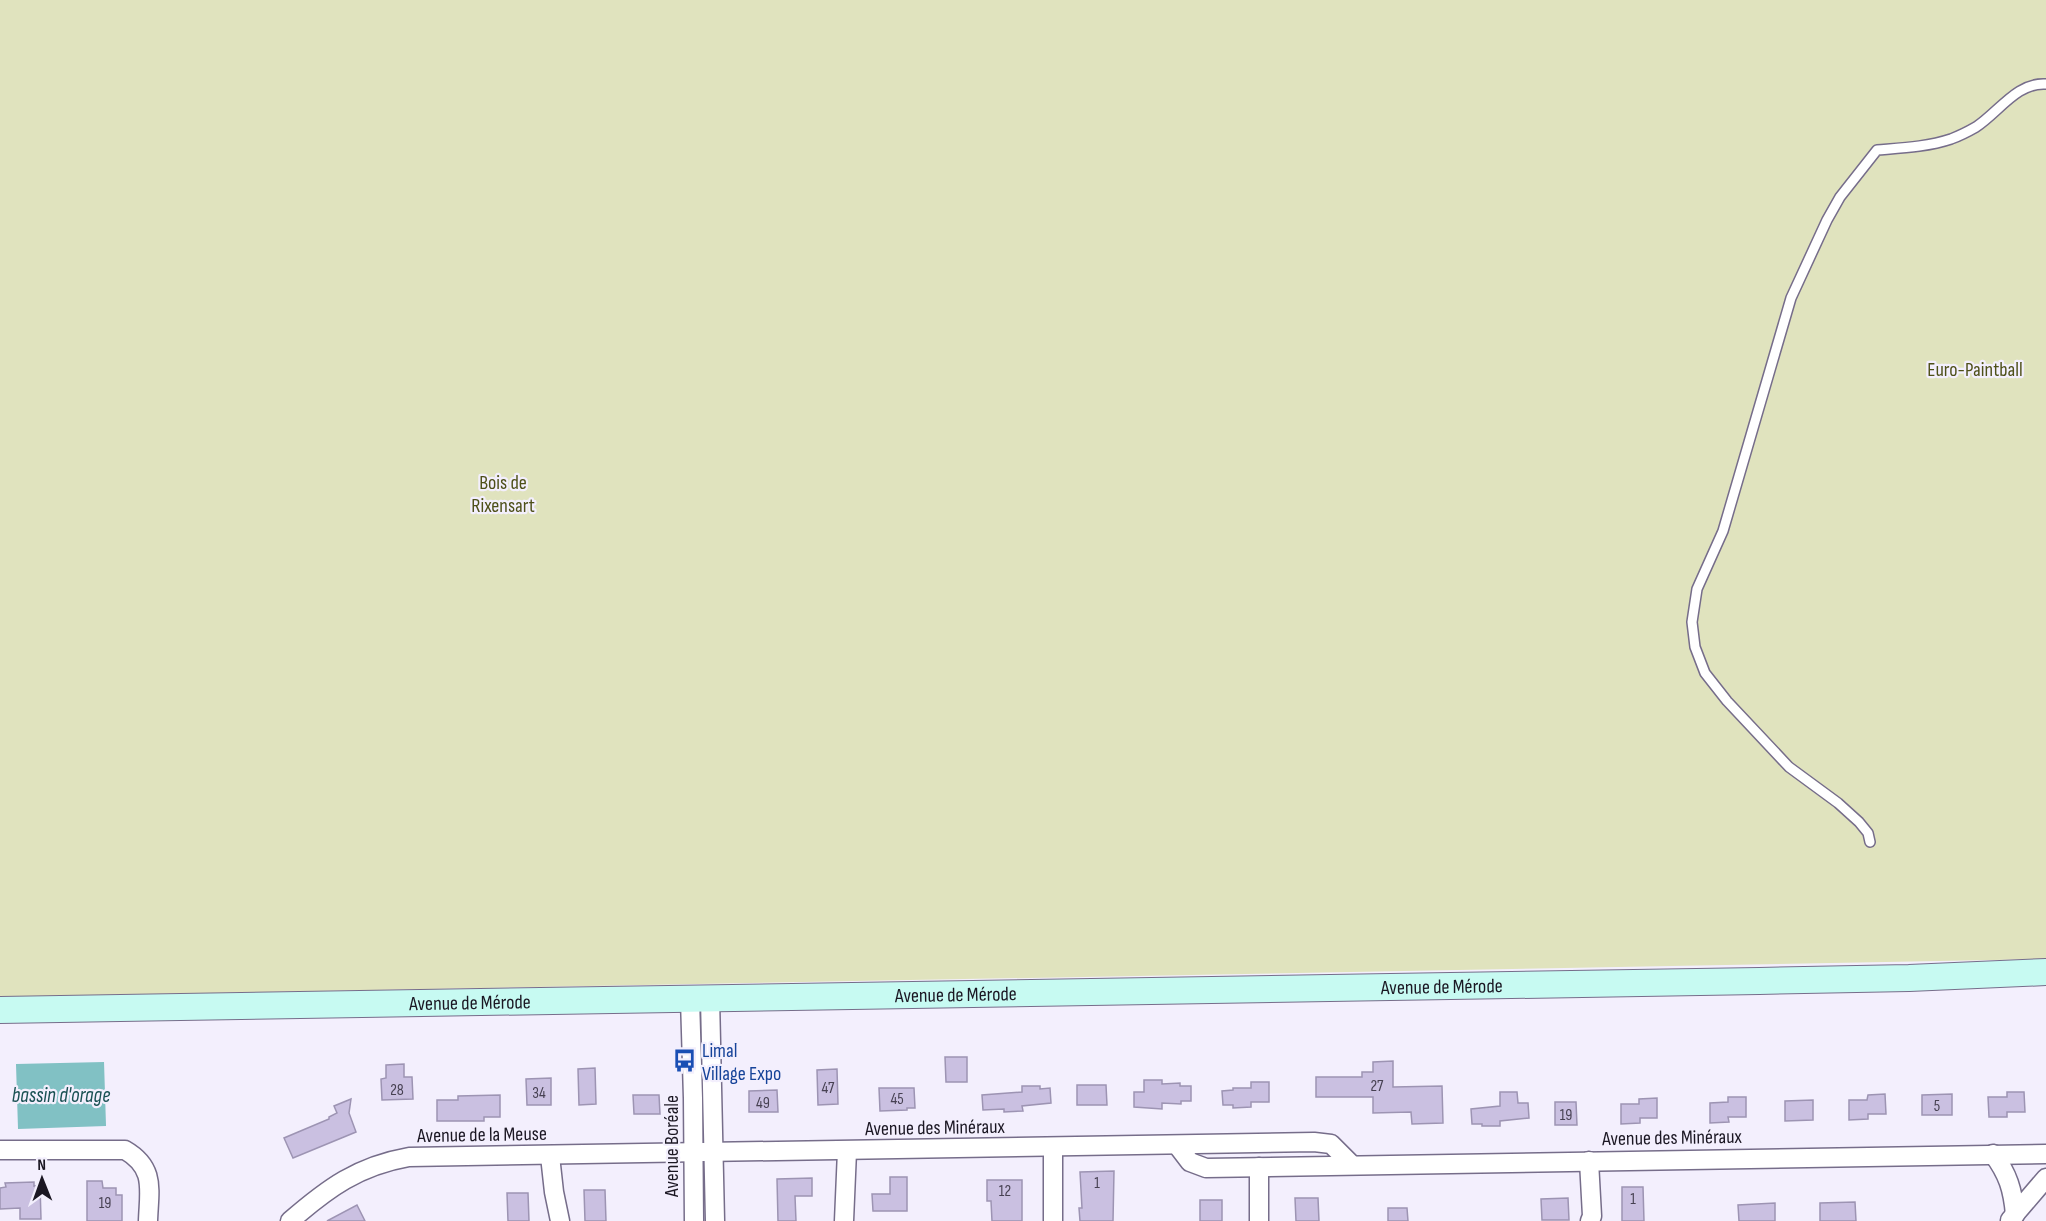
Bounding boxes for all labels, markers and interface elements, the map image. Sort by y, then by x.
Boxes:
park label: Euro-Paintball [1927,358,2023,382]
park label: Bois de Rixensart [471,471,535,518]
street label: Avenue de Mérode [1380,974,1503,1000]
street label: Avenue de Mérode [894,982,1017,1008]
street label: Avenue de Mérode [408,990,531,1016]
place label: Limal Village Expo [702,1039,781,1086]
bus stop icon: Limal Village Expo [671,1048,697,1074]
house number: 27 [1370,1077,1384,1096]
house number: 47 [822,1079,835,1098]
house number: 28 [390,1081,404,1100]
water label: bassin d'orage [12,1083,110,1108]
house number: 34 [532,1084,546,1103]
house number: 45 [890,1090,904,1109]
house number: 49 [756,1094,770,1113]
street label: Avenue Boréale [660,1095,684,1198]
house number: 5 [1934,1097,1940,1116]
house number: 19 [1560,1106,1572,1125]
street label: Avenue des Minéraux [864,1115,1006,1141]
street label: Avenue de la Meuse [416,1122,547,1148]
street label: Avenue des Minéraux [1601,1125,1743,1151]
north arrow [12,1149,72,1209]
text: N [37,1156,46,1175]
house number: 1 [1094,1174,1100,1193]
house number: 12 [999,1182,1011,1201]
house number: 1 [1630,1190,1636,1209]
house number: 19 [99,1194,111,1213]

